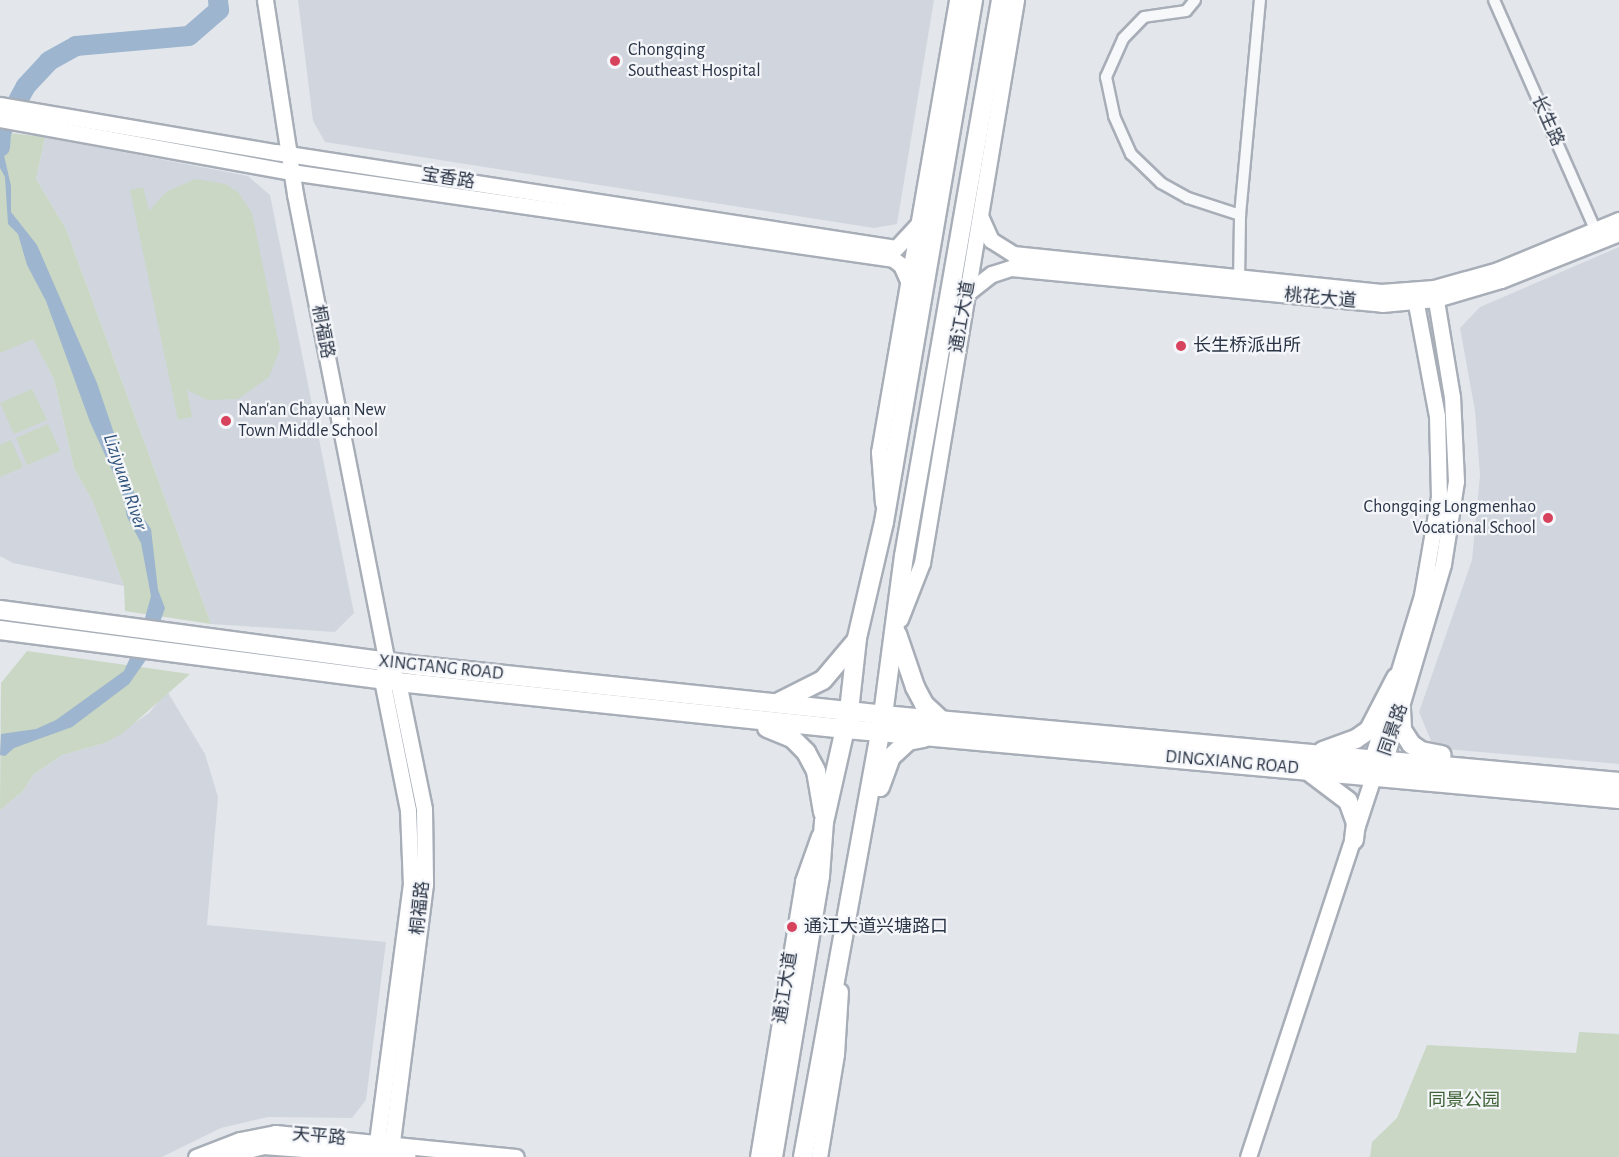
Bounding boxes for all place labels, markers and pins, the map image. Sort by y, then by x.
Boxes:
place label: Chongqing Southeast Hospital [628,40,761,82]
marker: Chongqing Southeast Hospital [606,52,624,70]
place label: 长生桥派出所 [1193,335,1301,357]
marker: 长生桥派出所 [1174,339,1188,353]
place label: Nan'an Chayuan New Town Middle School [238,400,386,442]
marker: Nan'an Chayuan New Town Middle School [219,414,233,428]
place label: Chongqing Longmenhao Vocational School [1364,497,1536,540]
marker: Chongqing Longmenhao Vocational School [1541,511,1555,525]
place label: 通江大道兴塘路口 [804,916,948,938]
marker: 通江大道兴塘路口 [785,920,799,934]

